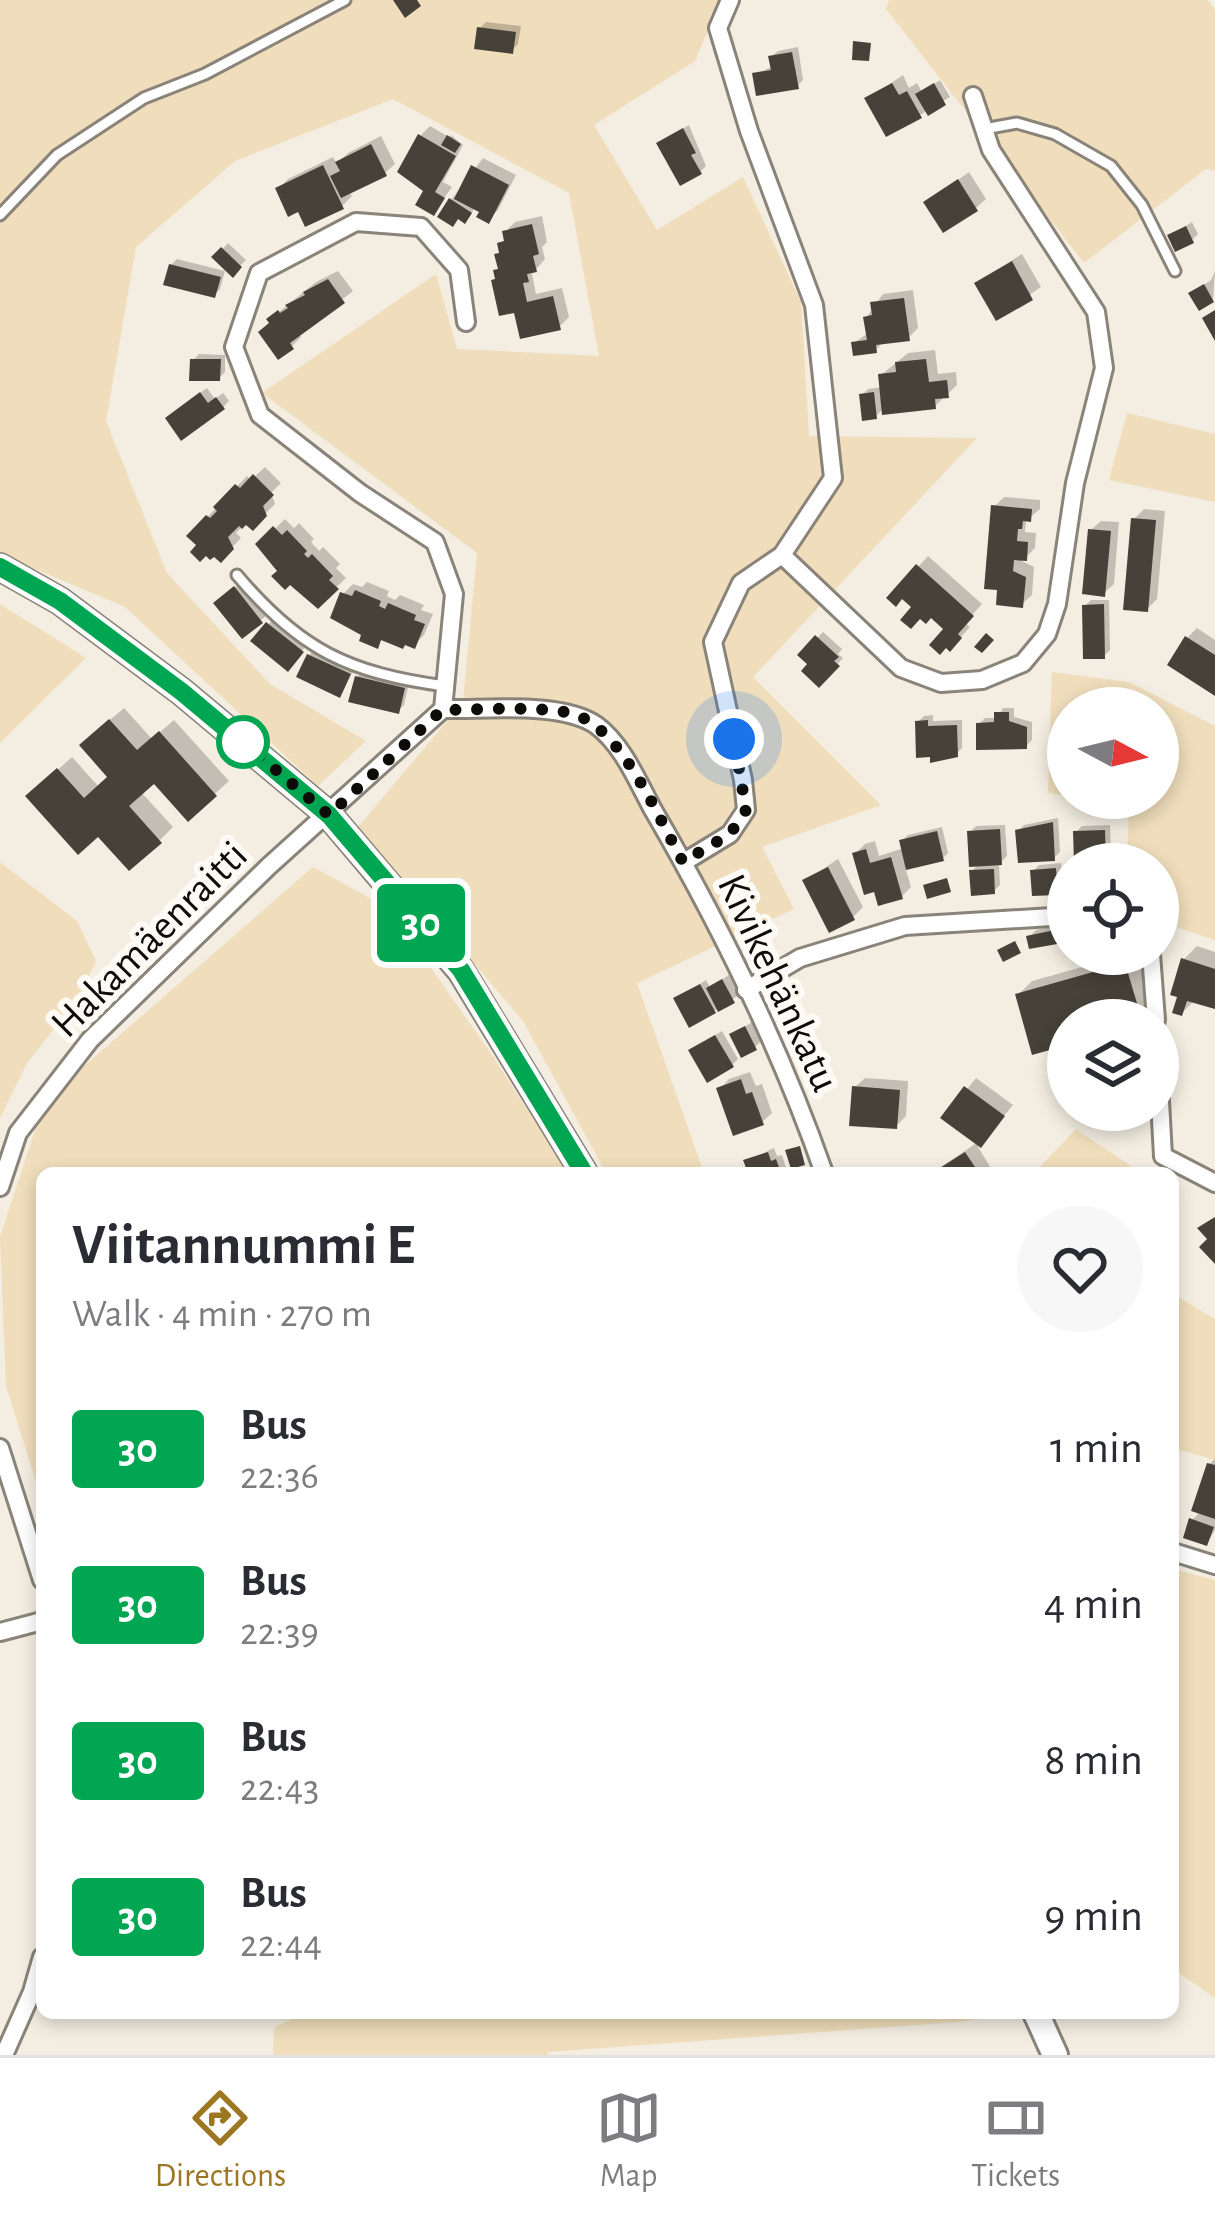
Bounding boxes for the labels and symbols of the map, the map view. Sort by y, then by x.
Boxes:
north arrow [1047,687,1179,819]
your location [704,709,764,769]
unlabelled marker [218,717,268,767]
street label: Hakamäenraitti [43,833,255,1045]
street label: Kivikehänkatu [710,868,847,1098]
line badge: 30 [367,884,475,962]

